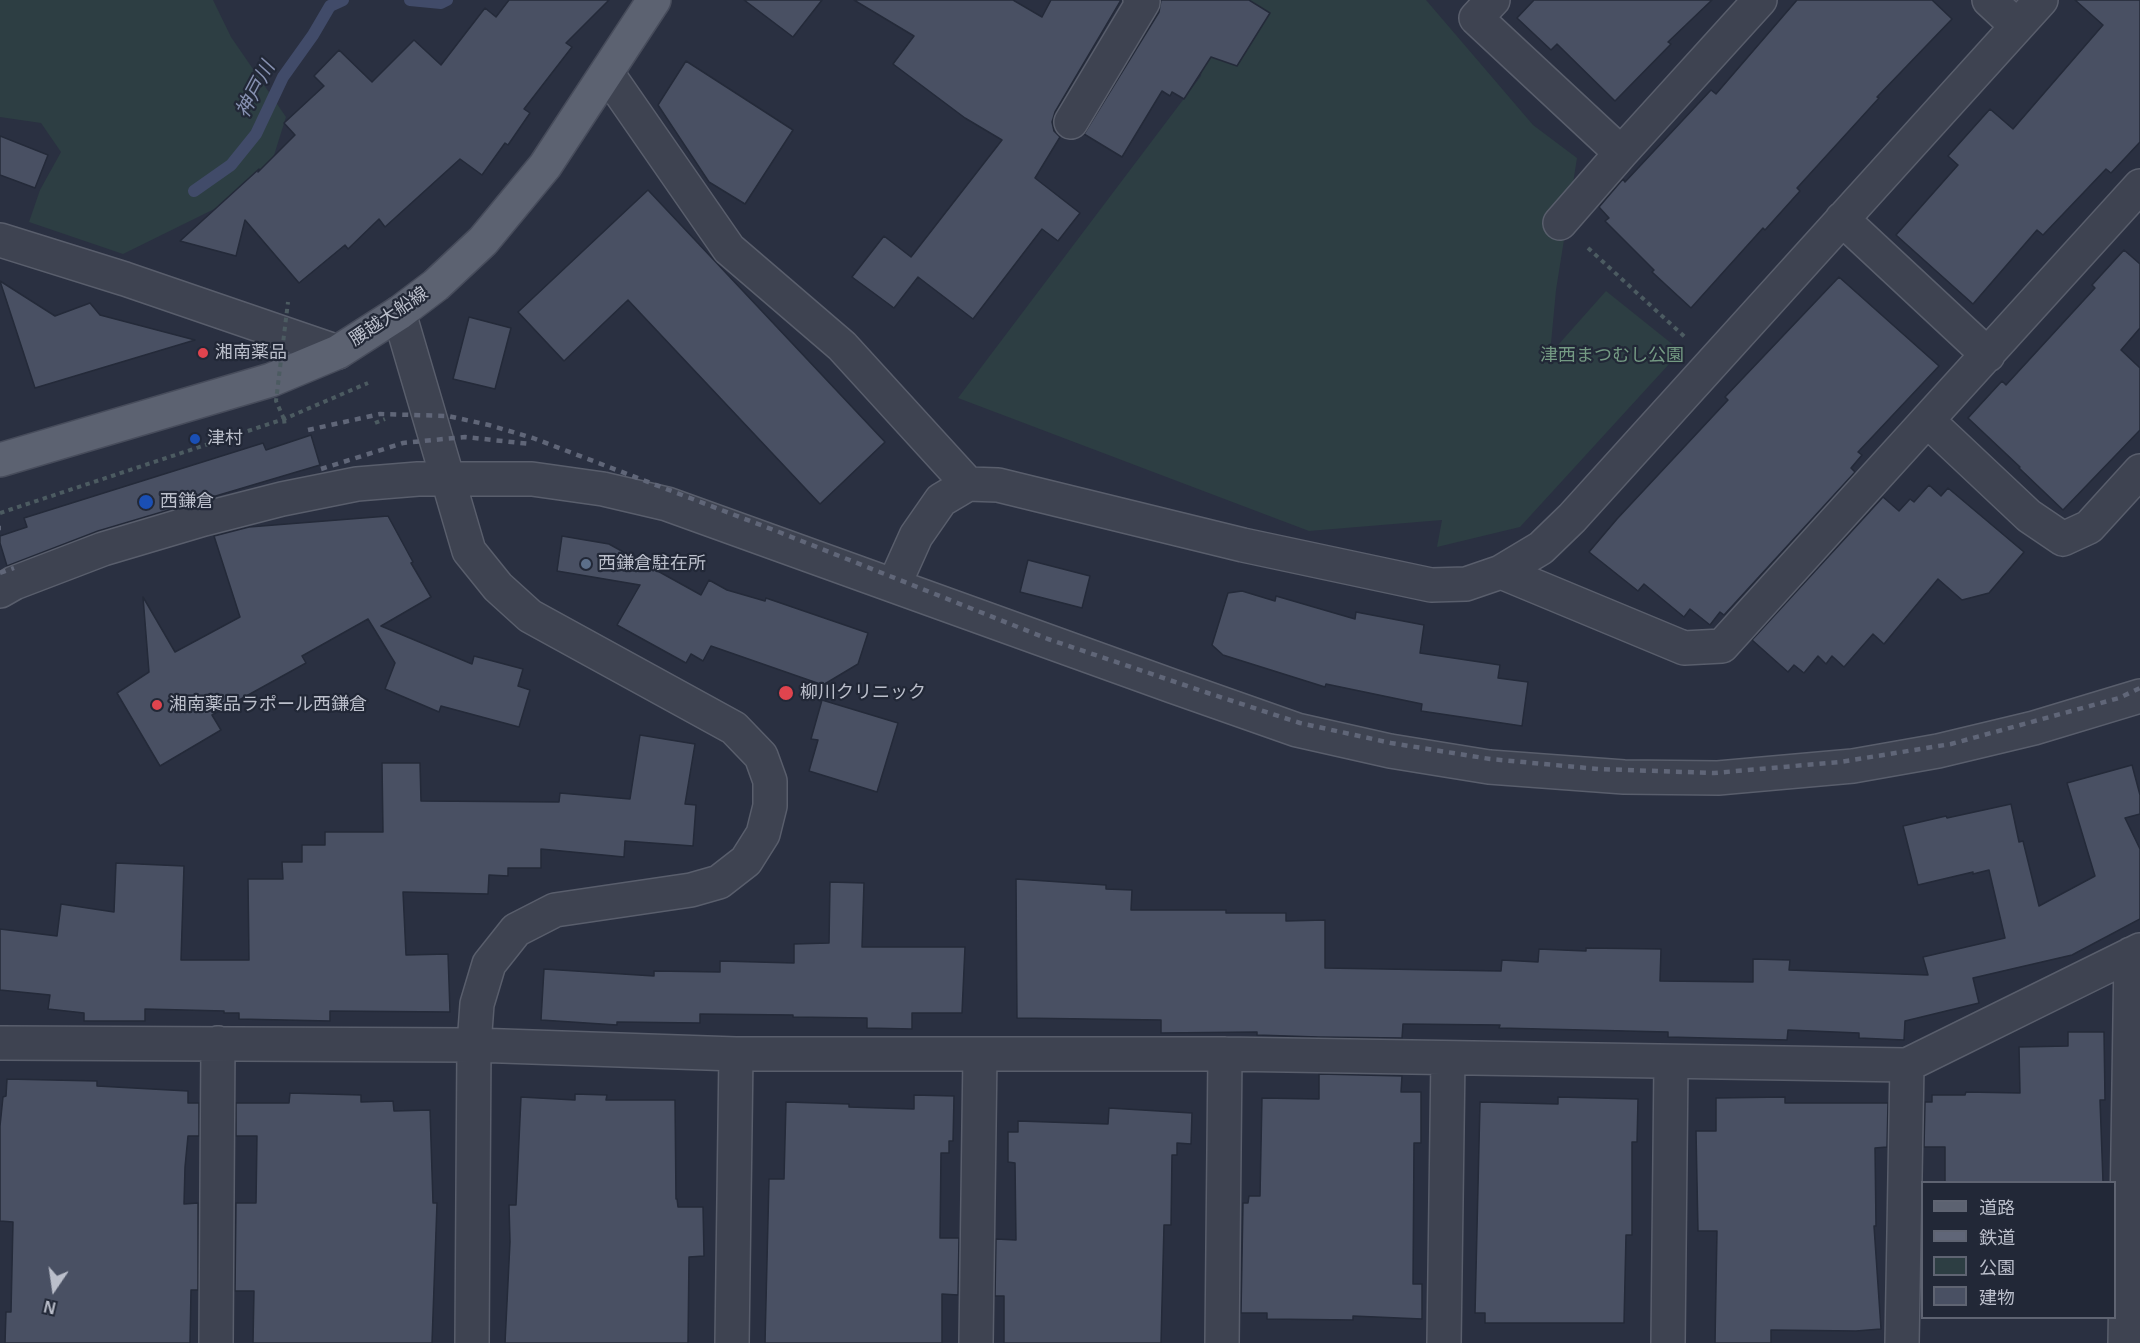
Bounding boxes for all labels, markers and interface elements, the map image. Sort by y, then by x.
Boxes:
water label: 神戸川 [231,58,281,122]
street label: 腰越大船線 [346,283,432,351]
place label: 湘南薬品 [215,342,287,364]
park label: 津西まつむし公園 [1540,345,1684,367]
marker: 湘南薬品 [196,346,210,360]
place label: 津村 [207,428,243,450]
marker: 津村 [188,432,202,446]
place label: 西鎌倉 [160,491,214,513]
marker: 西鎌倉 [137,493,155,511]
place label: 西鎌倉駐在所 [598,553,706,575]
marker: 西鎌倉駐在所 [579,557,593,571]
place label: 柳川クリニック [800,682,926,704]
marker: 柳川クリニック [777,684,795,702]
place label: 湘南薬品ラポール西鎌倉 [169,694,367,716]
marker: 湘南薬品ラポール西鎌倉 [150,698,164,712]
legend [1921,1181,2116,1319]
text: 道路 [1979,1198,2015,1218]
text: 鉄道 [1979,1228,2015,1248]
text: 公園 [1979,1258,2015,1278]
north arrow [24,1259,84,1319]
text: 建物 [1979,1288,2015,1308]
text: N [42,1297,57,1317]

